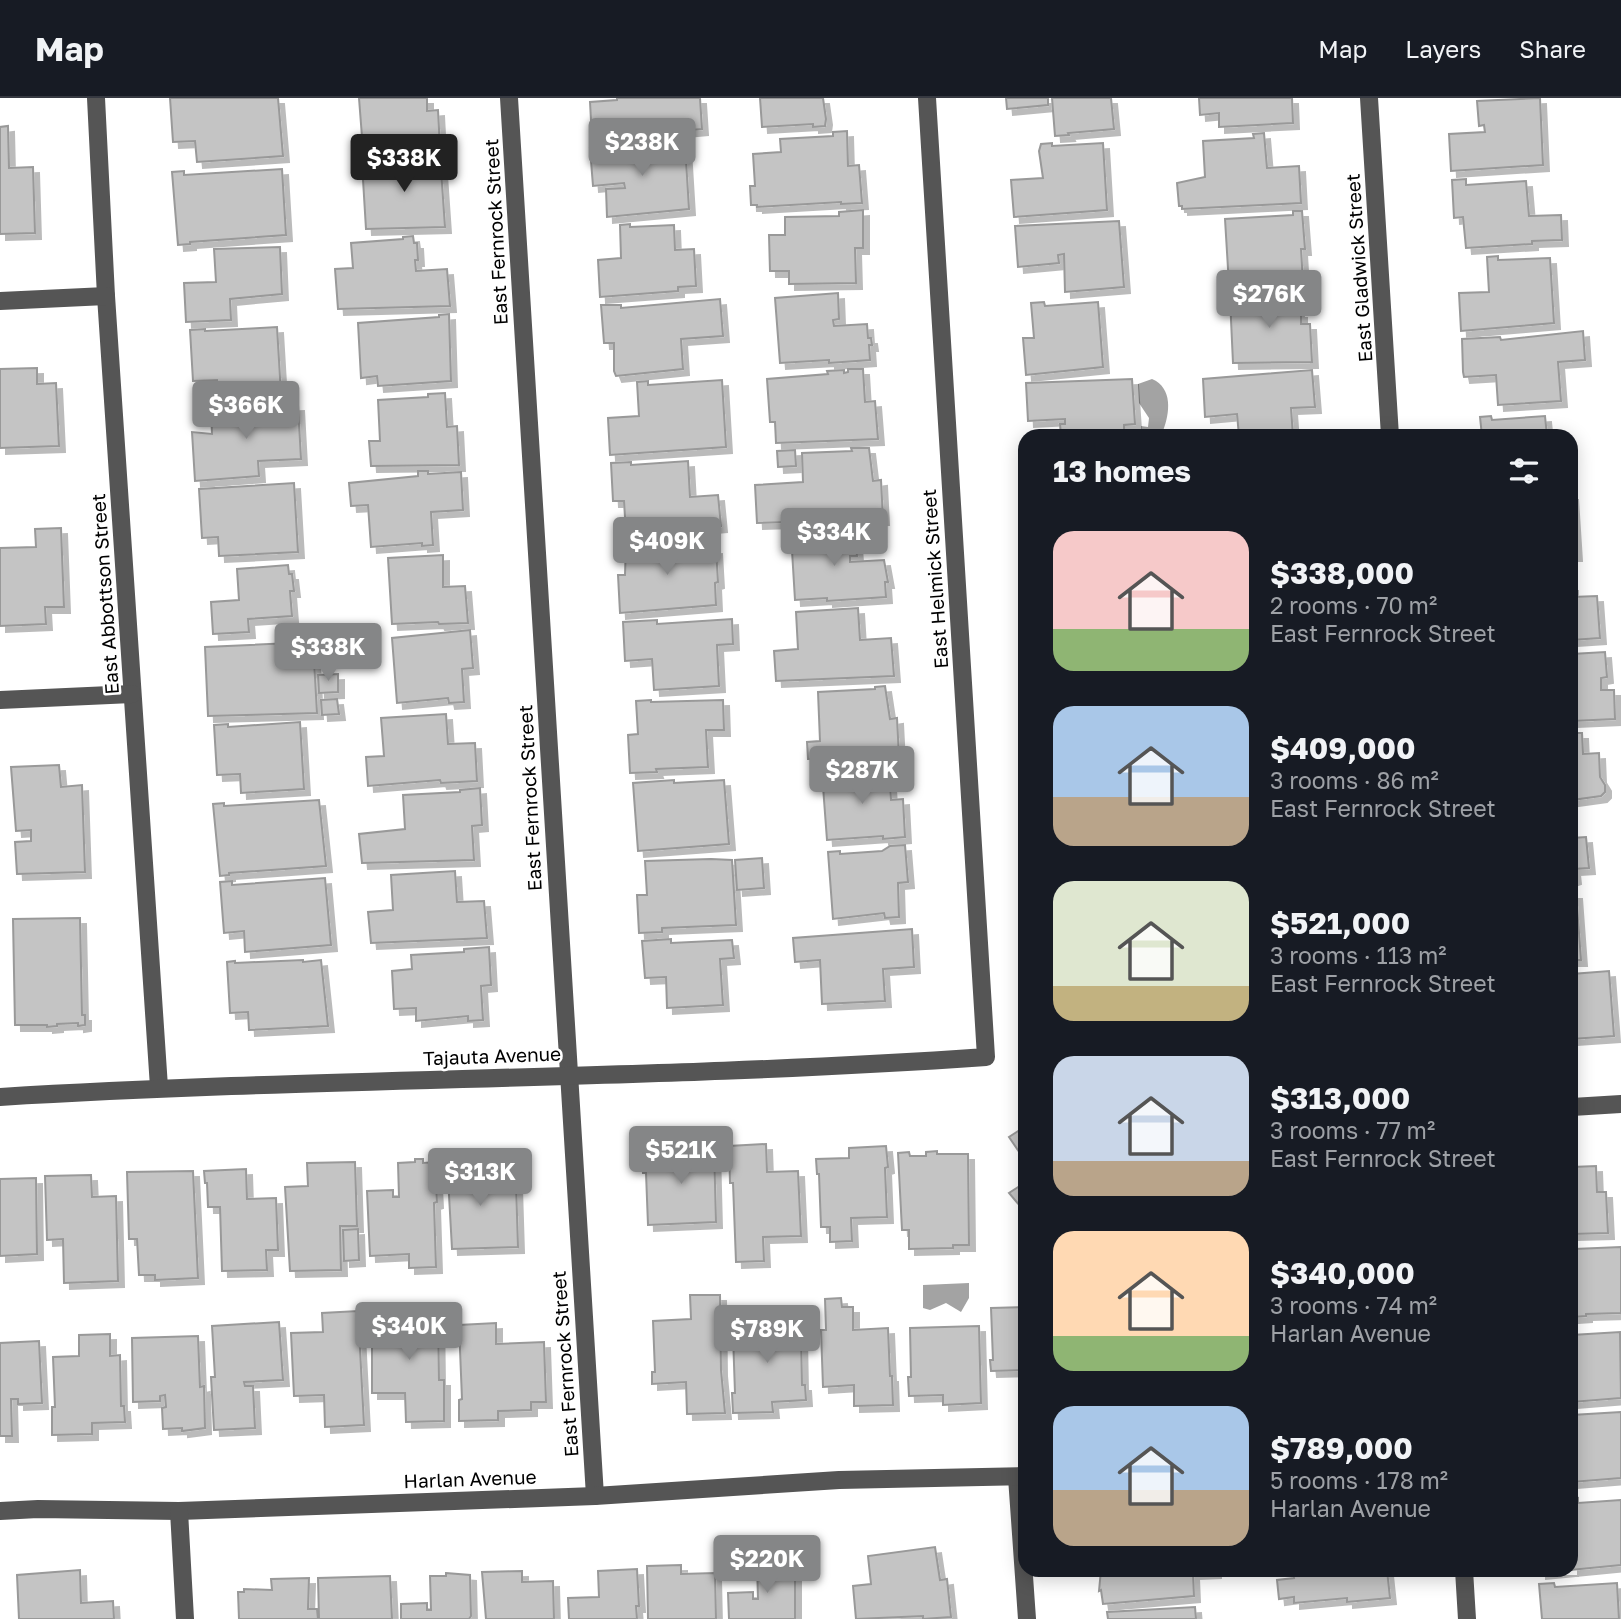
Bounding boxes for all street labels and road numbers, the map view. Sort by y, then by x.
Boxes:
street label: East Fernrock Street [479,138,512,326]
street label: East Gladwick Street [1340,173,1377,363]
street label: East Helmick Street [917,488,952,670]
street label: East Abbottson Street [86,493,123,695]
street label: East Fernrock Street [513,704,546,892]
street label: Tajauta Avenue [422,1042,561,1069]
street label: East Fernrock Street [547,1270,582,1458]
street label: Harlan Avenue [403,1465,537,1492]

